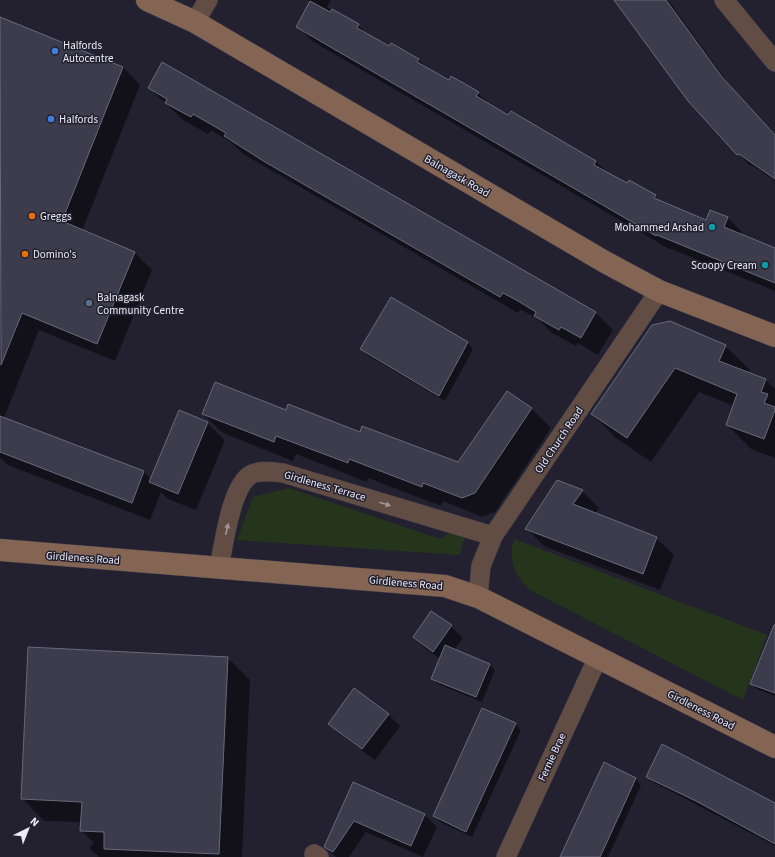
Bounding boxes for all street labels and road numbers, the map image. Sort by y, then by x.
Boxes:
street label: Balnagask Road [422,151,492,201]
street label: Old Church Road [531,404,587,476]
street label: Girdleness Terrace [282,467,368,505]
street label: Girdleness Road [46,548,120,568]
street label: Girdleness Road [368,572,444,594]
street label: Girdleness Road [665,687,737,733]
street label: Fernie Brae [534,730,570,784]

